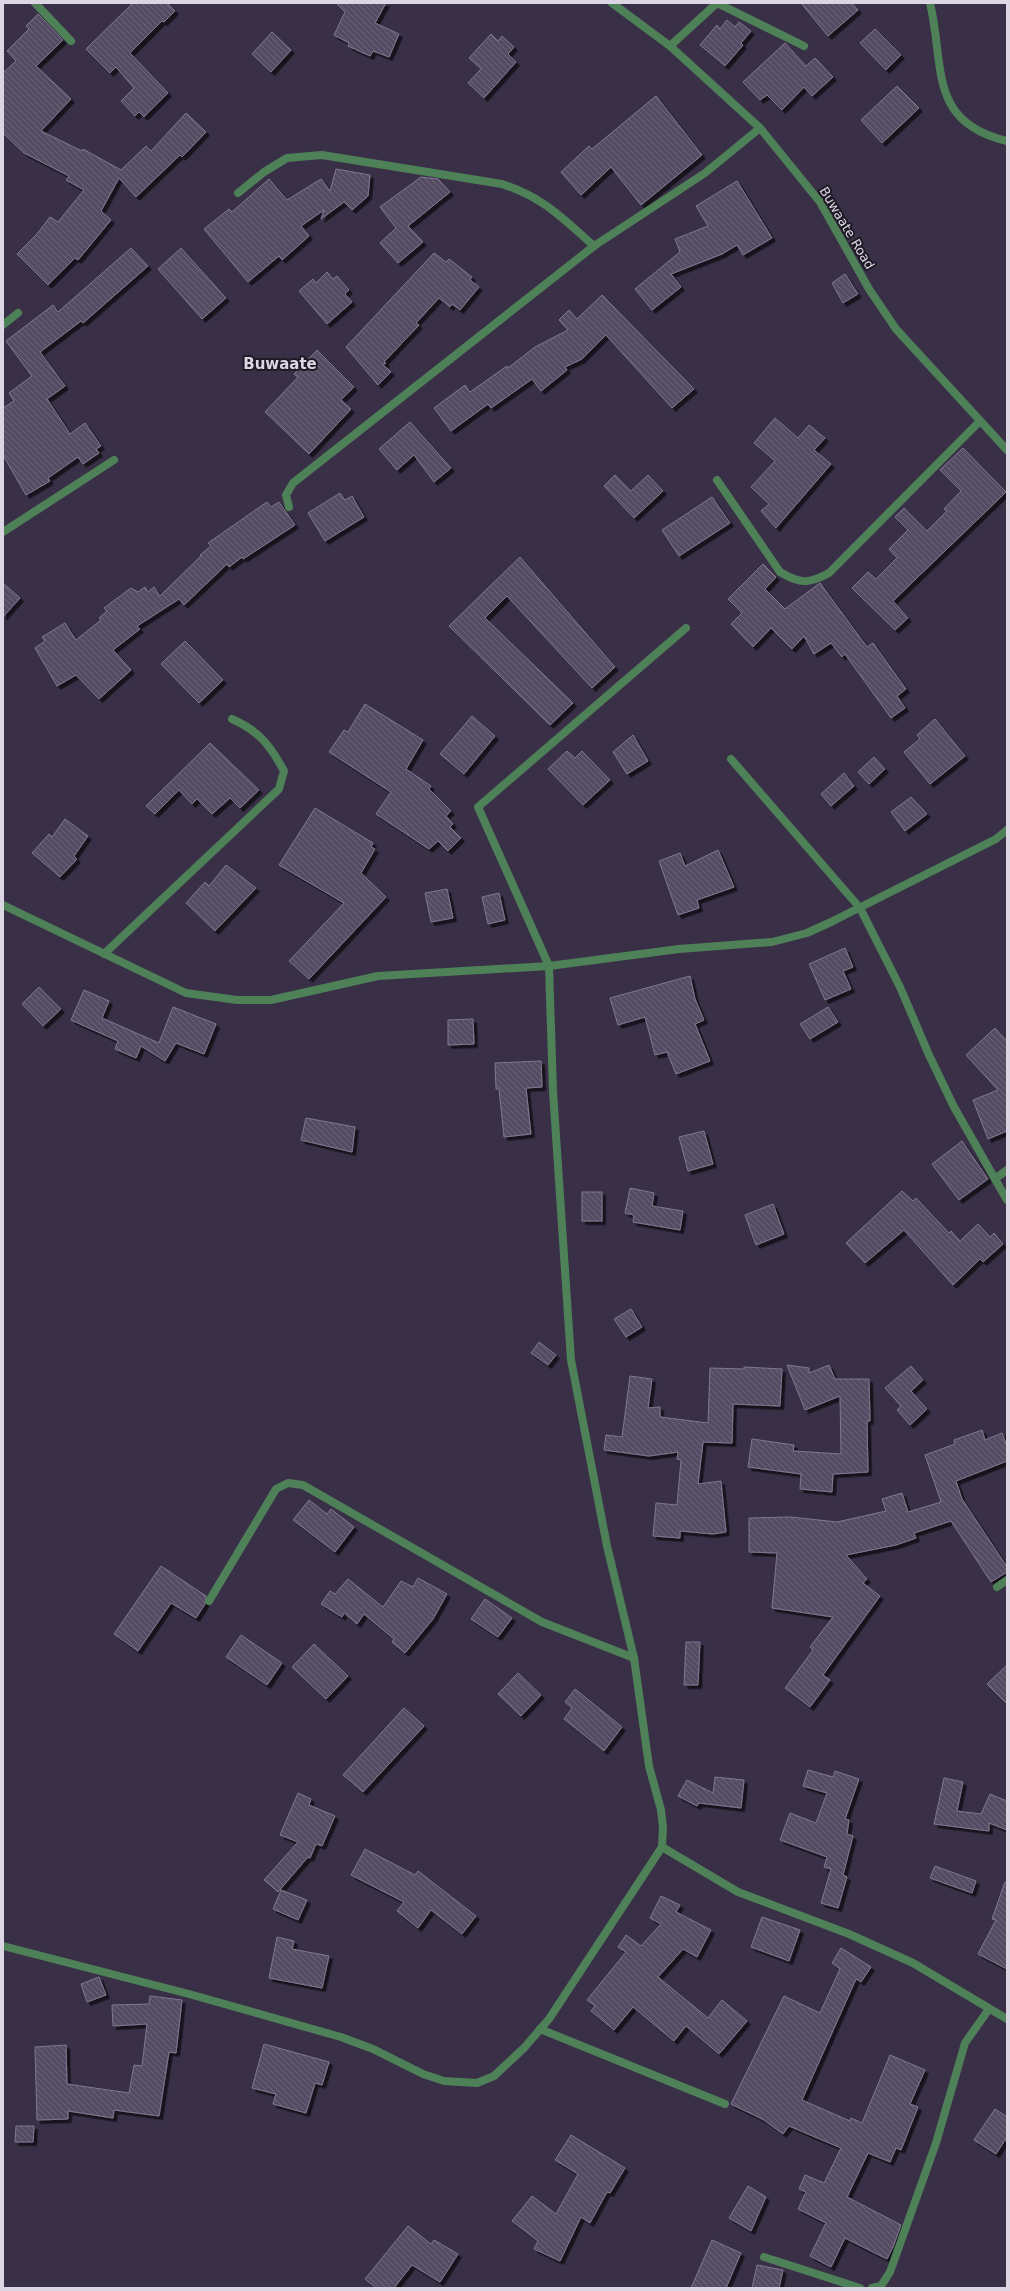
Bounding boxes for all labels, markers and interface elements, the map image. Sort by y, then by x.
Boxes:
street label: Buwaate Road [816,184,878,272]
district label: Buwaate [243,355,317,373]

